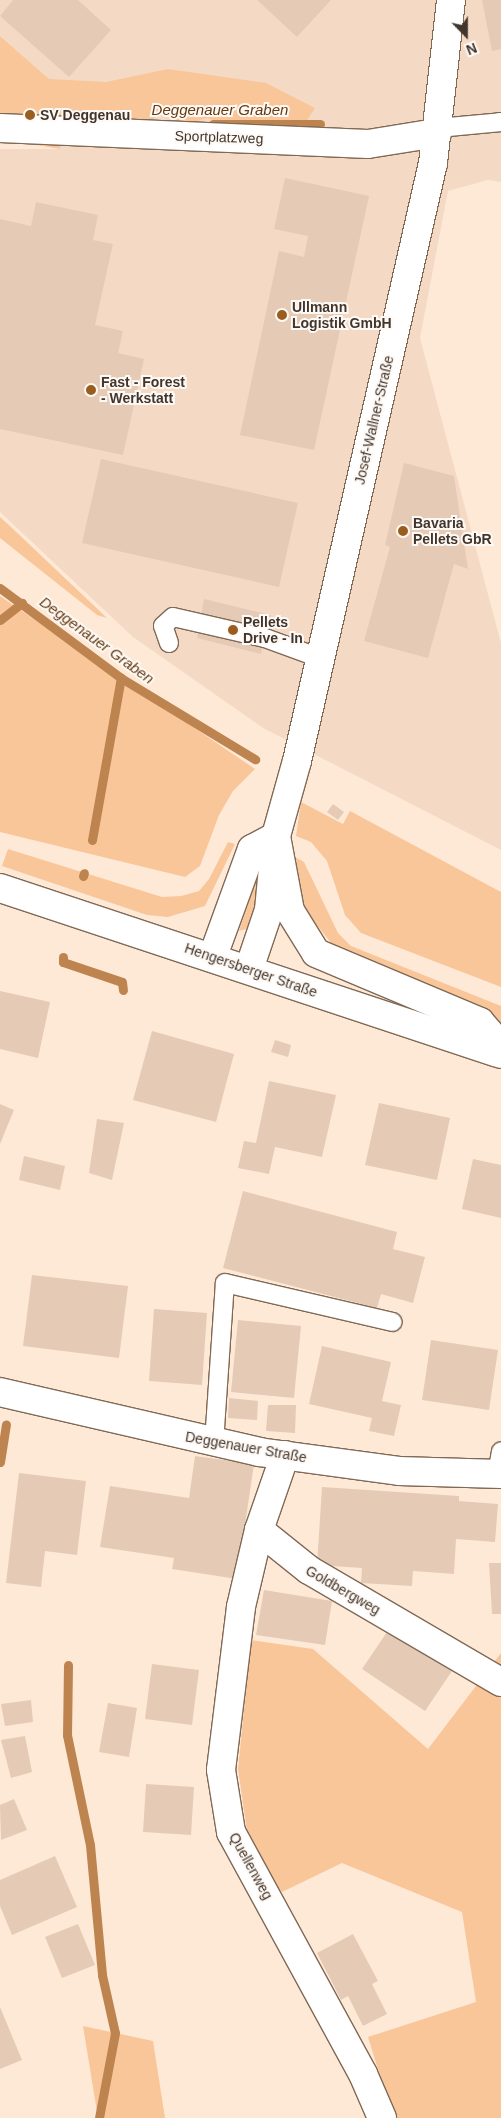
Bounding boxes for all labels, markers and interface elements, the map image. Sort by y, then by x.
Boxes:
north arrow [441,10,491,60]
text: N [464,40,479,58]
water label: Deggenauer Graben [152,101,288,119]
place label: SV Deggenau [40,107,130,123]
marker: SV Deggenau [24,109,36,121]
street label: Sportplatzweg [174,127,264,147]
place label: Ullmann Logistik GmbH [292,299,392,332]
marker: Ullmann Logistik GmbH [276,309,288,321]
street label: Josef-Wallner-Straße [351,354,397,486]
place label: Fast - Forest - Werkstatt [101,374,185,407]
marker: Fast - Forest - Werkstatt [85,384,97,396]
place label: Bavaria Pellets GbR [413,515,492,548]
marker: Bavaria Pellets GbR [397,525,409,537]
water label: Deggenauer Graben [36,593,158,687]
place label: Pellets Drive - In [243,614,303,646]
marker: Pellets Drive - In [227,624,239,636]
street label: Hengersberger Straße [182,939,320,1001]
street label: Deggenauer Straße [184,1428,308,1466]
street label: Goldbergweg [303,1562,383,1618]
street label: Quellenweg [226,1830,276,1902]

